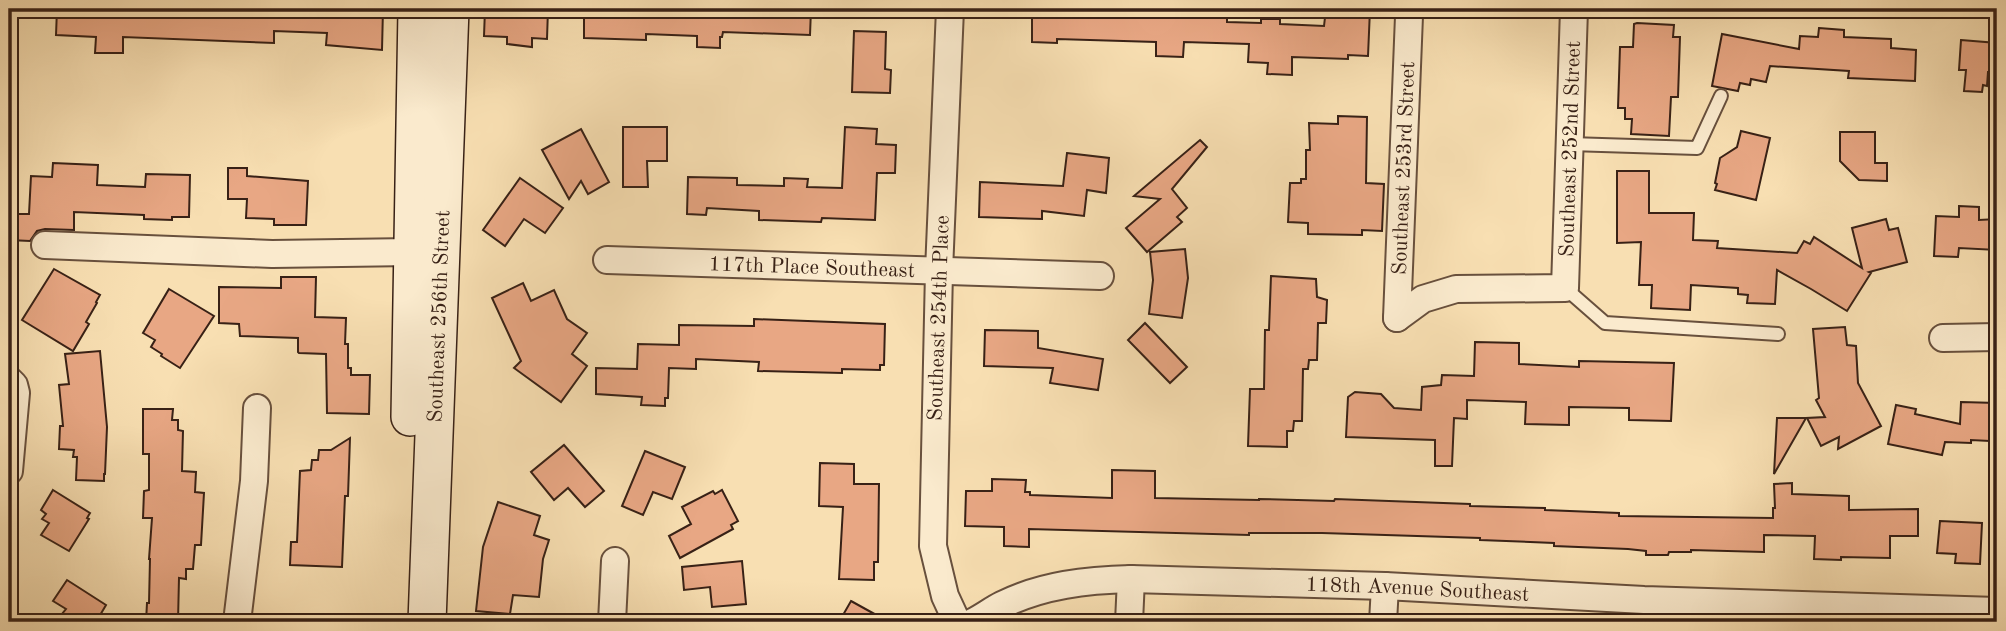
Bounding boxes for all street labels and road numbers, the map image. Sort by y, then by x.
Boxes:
street label: Southeast 252nd Street [1557,40,1585,257]
street label: Southeast 253rd Street [1390,61,1419,275]
street label: Southeast 256th Street [425,210,454,423]
street label: Southeast 254th Place [925,215,954,421]
street label: 117th Place Southeast [708,254,915,282]
street label: 118th Avenue Southeast [1305,575,1530,606]

